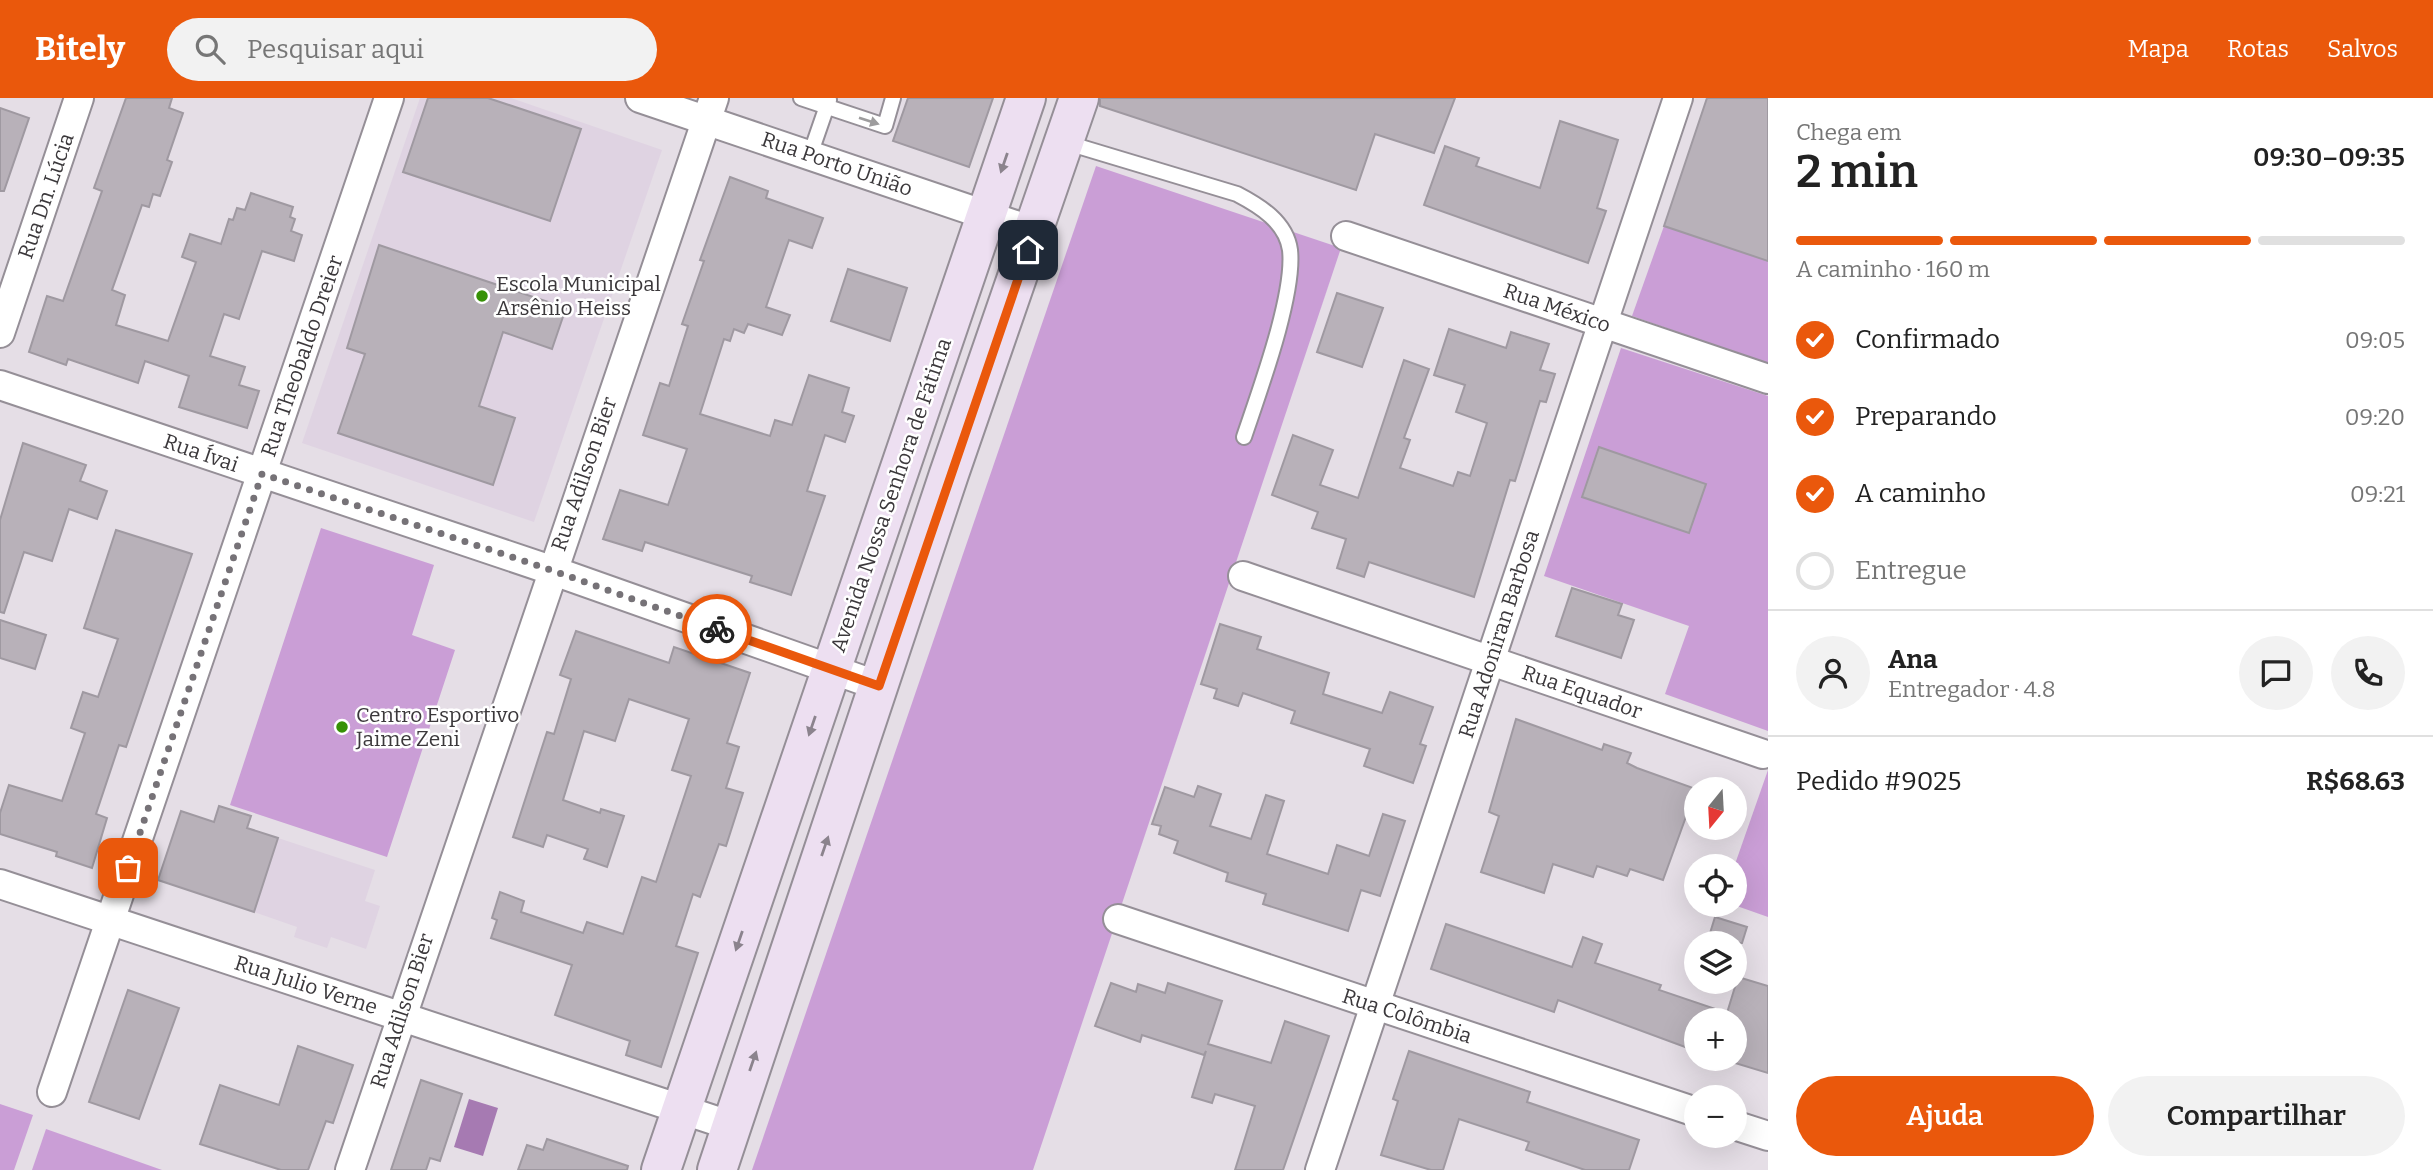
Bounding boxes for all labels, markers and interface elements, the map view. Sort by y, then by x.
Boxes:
search box [167,18,657,81]
text: Bitely [35,29,125,69]
icon: search [191,30,229,68]
text: Pesquisar aqui [247,34,424,65]
text: Mapa [2127,35,2189,63]
text: Rotas [2227,35,2289,63]
text: Salvos [2327,35,2398,63]
one-way arrow [859,116,880,126]
text: Chega em [1796,118,1901,146]
street label: Rua Porto União [758,126,916,202]
street label: Rua Dn. Lúcia [12,129,80,262]
text: 09:30–09:35 [2253,142,2405,173]
text: 2 min [1796,144,1918,199]
one-way arrow [998,152,1009,173]
pin [998,220,1058,280]
icon: home [1009,231,1047,269]
street label: Rua Theobaldo Dreier [255,252,349,460]
text: A caminho · 160 m [1796,255,1990,283]
place label: Escola Municipal Arsênio Heiss [496,271,661,321]
street label: Rua México [1500,278,1614,338]
marker: Escola Municipal Arsênio Heiss [474,288,490,304]
icon: check [1796,321,1834,359]
text: Confirmado [1855,324,2000,355]
text: 09:05 [2345,326,2405,354]
street label: Avenida Nossa Senhora de Fátima [825,334,957,655]
street label: Rua Adilson Bier [545,394,623,554]
icon: check [1796,398,1834,436]
text: Preparando [1855,401,1997,432]
text: 09:20 [2345,403,2405,431]
street label: Rua Ívai [160,428,242,478]
icon: check [1796,475,1834,513]
text: A caminho [1855,478,1986,509]
text: 09:21 [2350,480,2405,508]
street label: Rua Adoniran Barbosa [1453,526,1545,741]
text: Entregue [1855,555,1967,586]
courier [682,594,752,664]
icon: bike [698,610,736,648]
button: person [1796,636,1870,710]
button: chat [2239,636,2313,710]
button: phone [2331,636,2405,710]
text: Ana [1888,644,1938,675]
street label: Rua Equador [1519,659,1645,725]
text: Entregador · 4.8 [1888,675,2056,703]
place label: Centro Esportivo Jaime Zeni [355,702,519,752]
one-way arrow [806,716,817,737]
marker: Centro Esportivo Jaime Zeni [334,719,350,735]
text: Pedido #9025 [1796,766,1961,797]
text: R$68.63 [2306,766,2405,797]
north arrow [1684,777,1746,840]
map controls [1684,777,1747,1148]
one-way arrow [820,835,831,856]
pin [98,838,158,898]
icon: bag [109,849,147,887]
button: locate [1684,854,1747,917]
street label: Rua Adilson Bier [365,930,439,1092]
one-way arrow [733,931,744,952]
button: layers [1684,931,1747,994]
street label: Rua Julio Verne [231,950,381,1020]
street label: Rua Colômbia [1339,983,1476,1049]
button: + [1684,1008,1747,1071]
one-way arrow [748,1051,759,1072]
button: Ajuda [1796,1076,2094,1156]
button: Compartilhar [2108,1076,2405,1156]
button: − [1684,1085,1747,1148]

